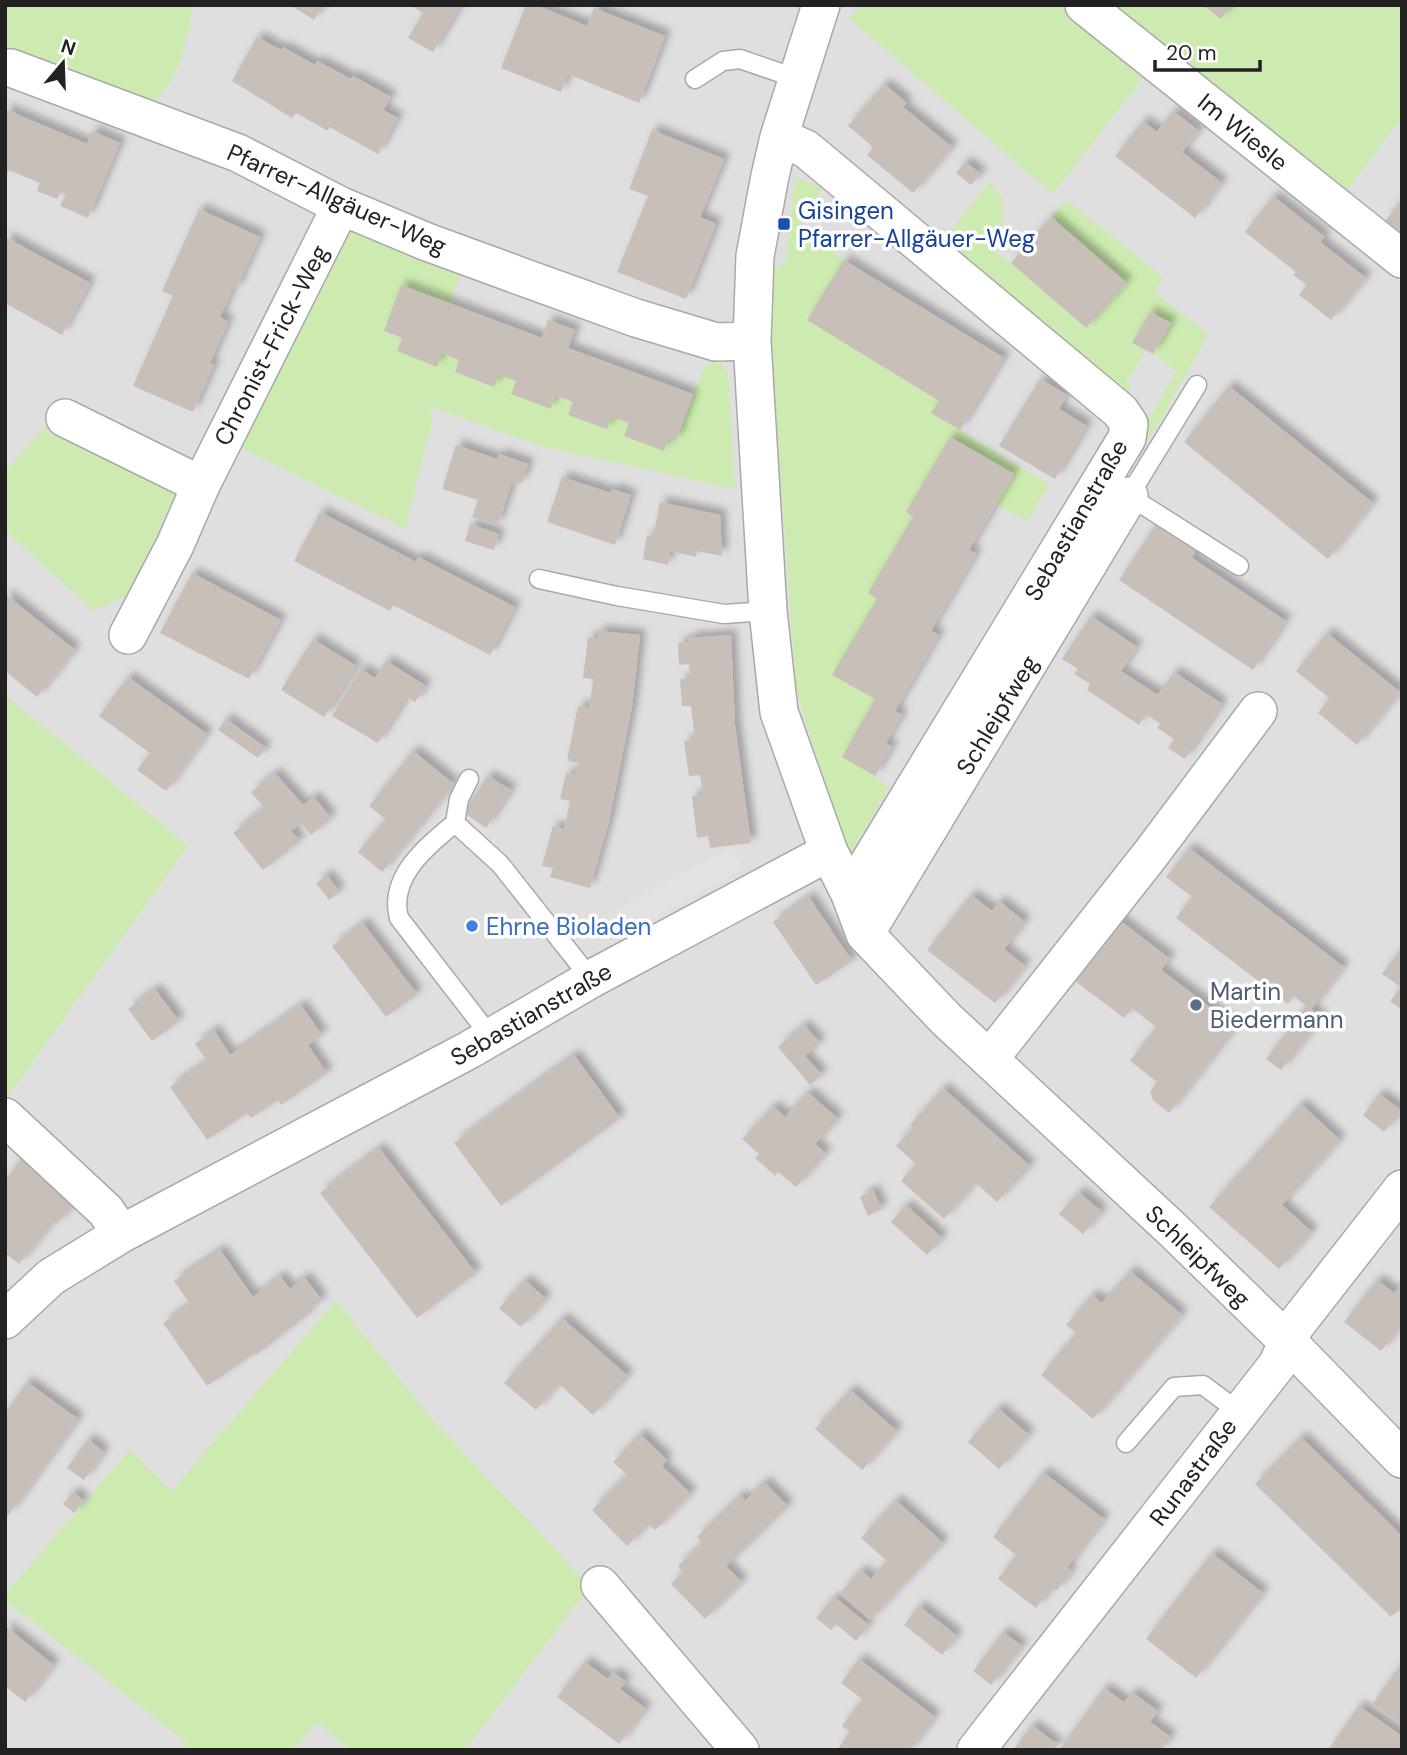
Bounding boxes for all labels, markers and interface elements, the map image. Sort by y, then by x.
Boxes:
north arrow [28,28,98,98]
scale bar [1155,28,1260,72]
text: N [58,33,79,61]
text: 20 m [1166,39,1217,67]
street label: Im Wiesle [1192,86,1294,178]
street label: Pfarrer-Allgäuer-Weg [222,137,452,261]
place label: Gisingen Pfarrer-Allgäuer-Weg [798,195,1035,254]
marker: Gisingen Pfarrer-Allgäuer-Weg [776,216,792,232]
street label: Chronist-Frick-Weg [207,239,335,451]
street label: Sebastianstraße [1017,434,1135,606]
street label: Schleipfweg [949,650,1045,780]
place label: Ehrne Bioladen [486,911,651,942]
marker: Ehrne Bioladen [464,918,480,934]
street label: Sebastianstraße [445,955,617,1073]
place label: Martin Biedermann [1210,976,1343,1035]
marker: Martin Biedermann [1188,997,1204,1013]
street label: Schleipfweg [1139,1198,1257,1314]
street label: Runastraße [1142,1412,1244,1532]

